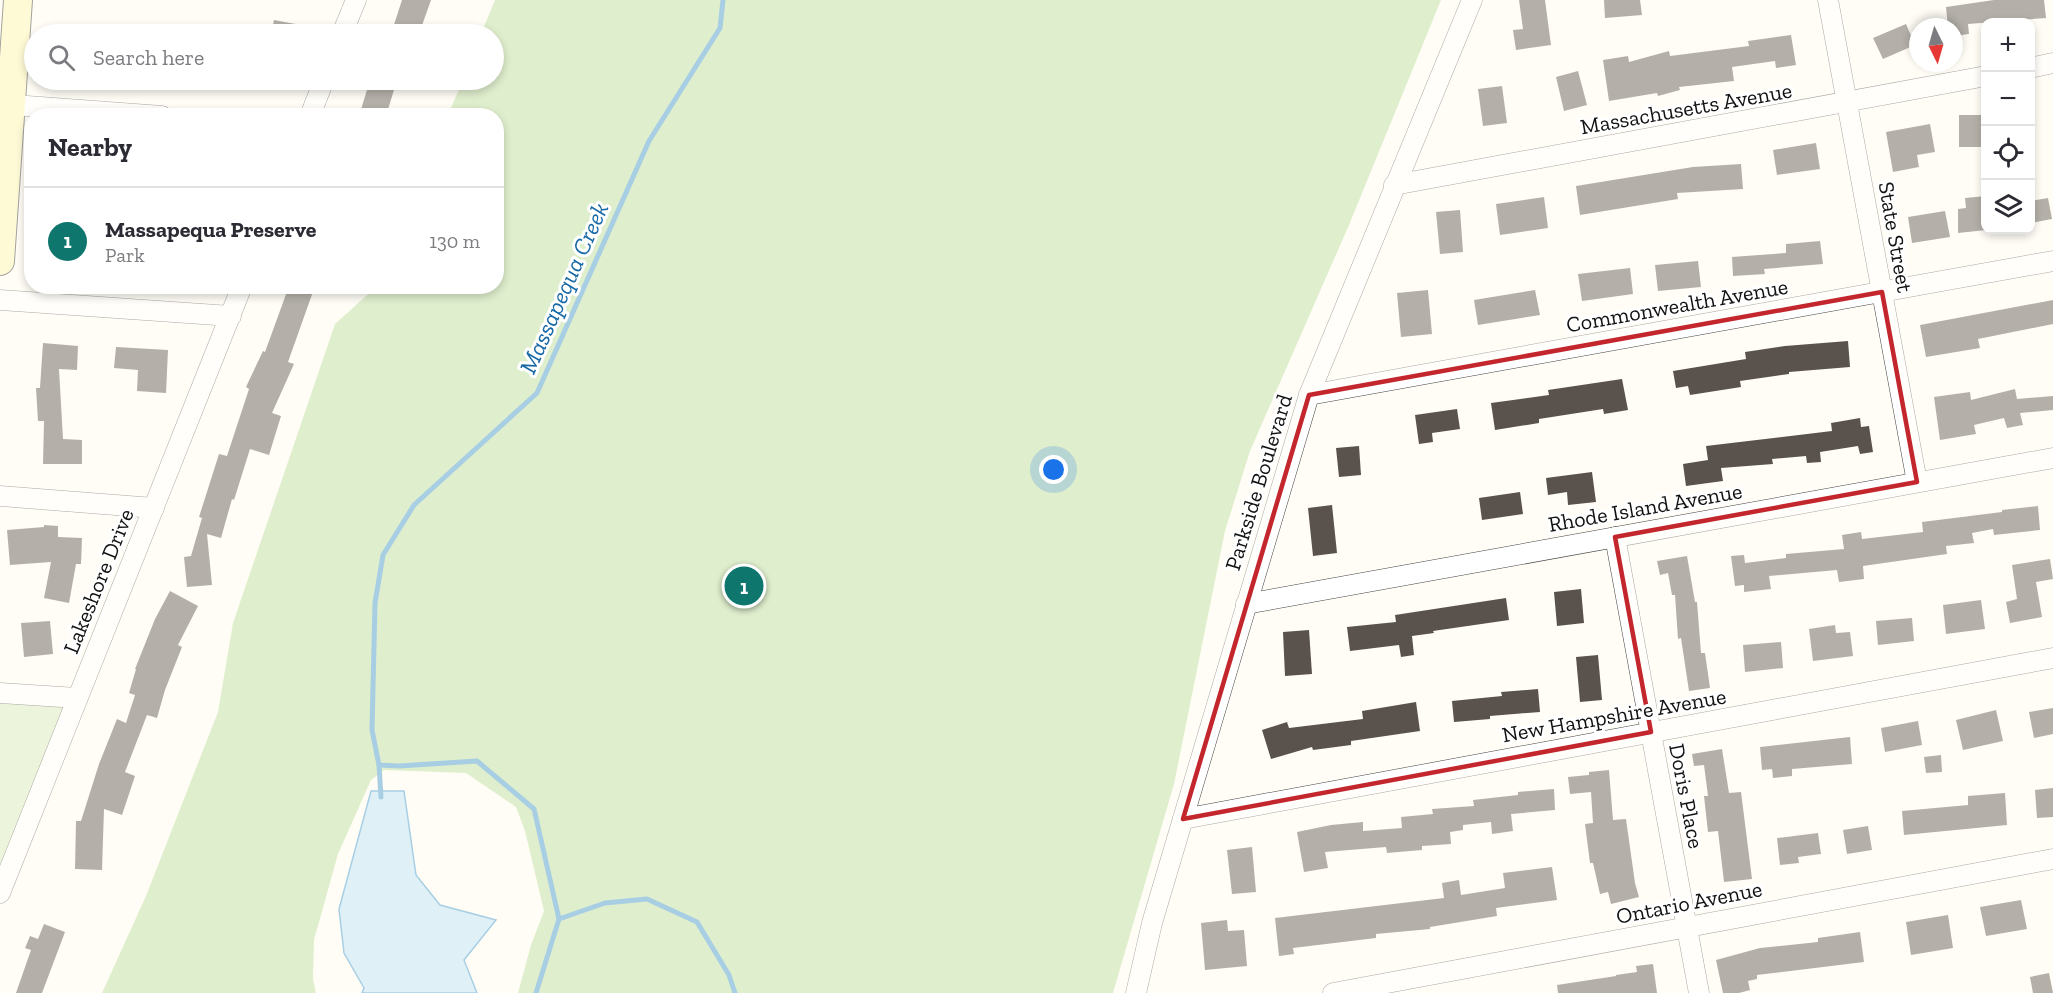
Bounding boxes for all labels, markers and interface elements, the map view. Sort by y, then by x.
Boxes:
north arrow [1909,18,1963,72]
map controls [1981,18,2035,234]
button: + [1981,18,2035,72]
search box [24,24,504,90]
icon: search [45,41,78,74]
text: Search here [93,44,204,71]
button: − [1981,72,2035,126]
street label: Massachusetts Avenue [1578,77,1794,140]
button: locate [1981,126,2035,180]
text: Nearby [48,131,132,163]
street label: State Street [1872,180,1919,295]
button: layers [1981,180,2035,234]
water label: Massapequa Creek [513,197,614,378]
text: Massapequa Preserve [105,216,316,243]
text: 1 [63,229,72,253]
text: 130 m [429,229,480,253]
text: Park [105,243,145,267]
street label: Commonwealth Avenue [1564,273,1790,338]
street label: Parkside Boulevard [1219,391,1298,573]
your location [1039,455,1068,484]
street label: Rhode Island Avenue [1546,477,1744,538]
street label: Lakeshore Drive [57,505,140,657]
pin: 1 [724,564,764,608]
street label: New Hampshire Avenue [1500,682,1728,749]
street label: Doris Place [1663,741,1710,851]
street label: Ontario Avenue [1614,875,1764,930]

